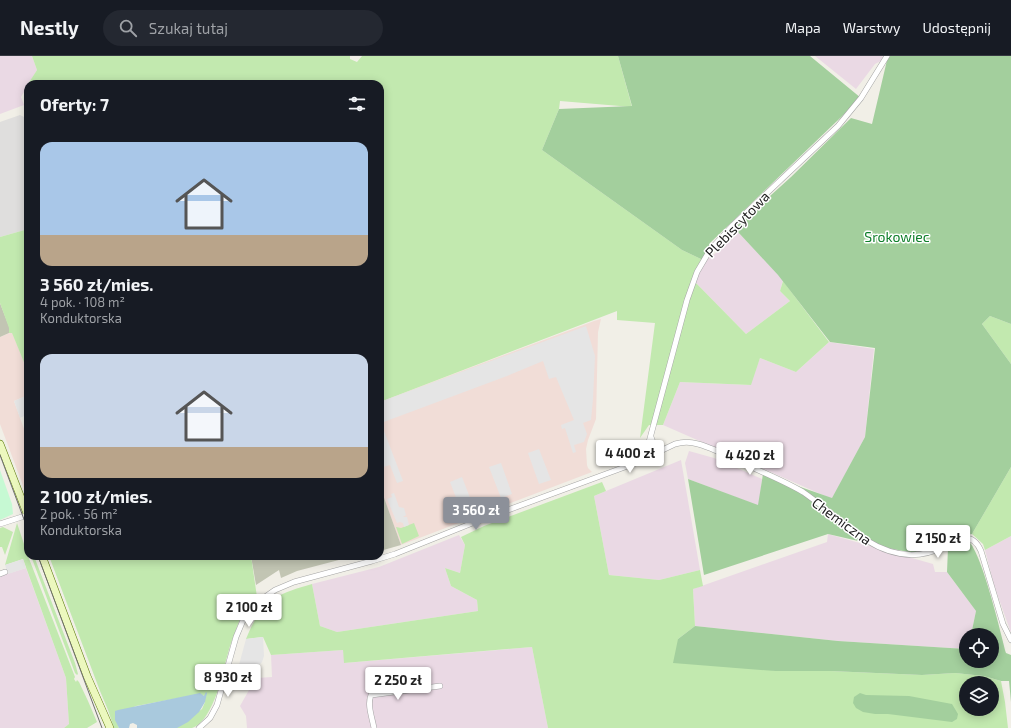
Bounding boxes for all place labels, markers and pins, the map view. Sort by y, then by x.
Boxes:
pin: 4 400 zł [589,440,671,474]
pin: 4 420 zł [709,442,791,476]
pin: 3 560 zł [435,497,517,531]
pin: 2 150 zł [897,525,979,559]
pin: 2 100 zł [208,594,290,628]
pin: 8 930 zł [187,664,269,698]
pin: 2 250 zł [357,667,439,701]

